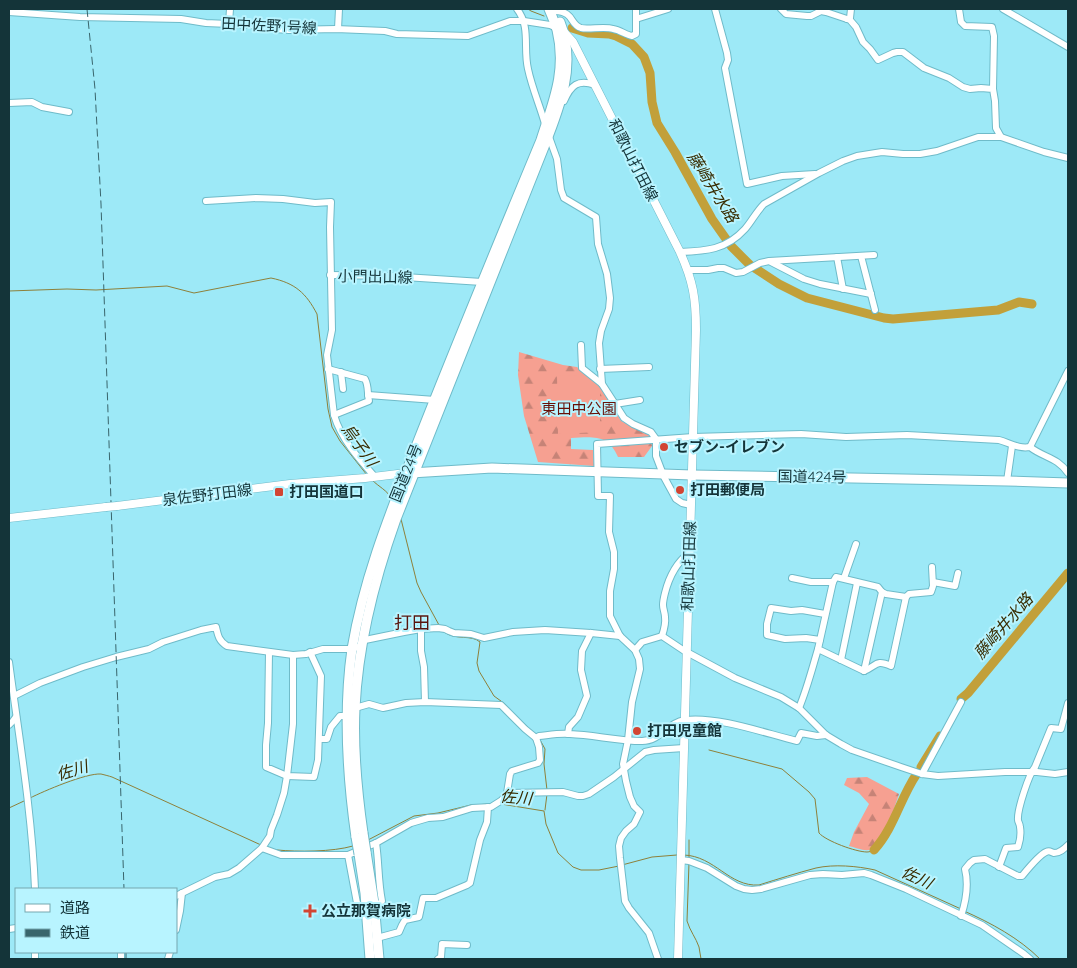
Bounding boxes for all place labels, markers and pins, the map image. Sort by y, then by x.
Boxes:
place label: セブン-イレブン [674,437,785,456]
marker: セブン-イレブン [658,441,670,453]
place label: 打田郵便局 [690,480,765,499]
place label: 打田国道口 [289,482,364,501]
marker: 打田郵便局 [674,484,686,496]
marker: 打田国道口 [273,486,285,498]
place label: 打田児童館 [647,721,722,740]
marker: 打田児童館 [631,725,643,737]
place label: 公立那賀病院 [321,901,411,920]
marker: 公立那賀病院 [303,904,317,918]

